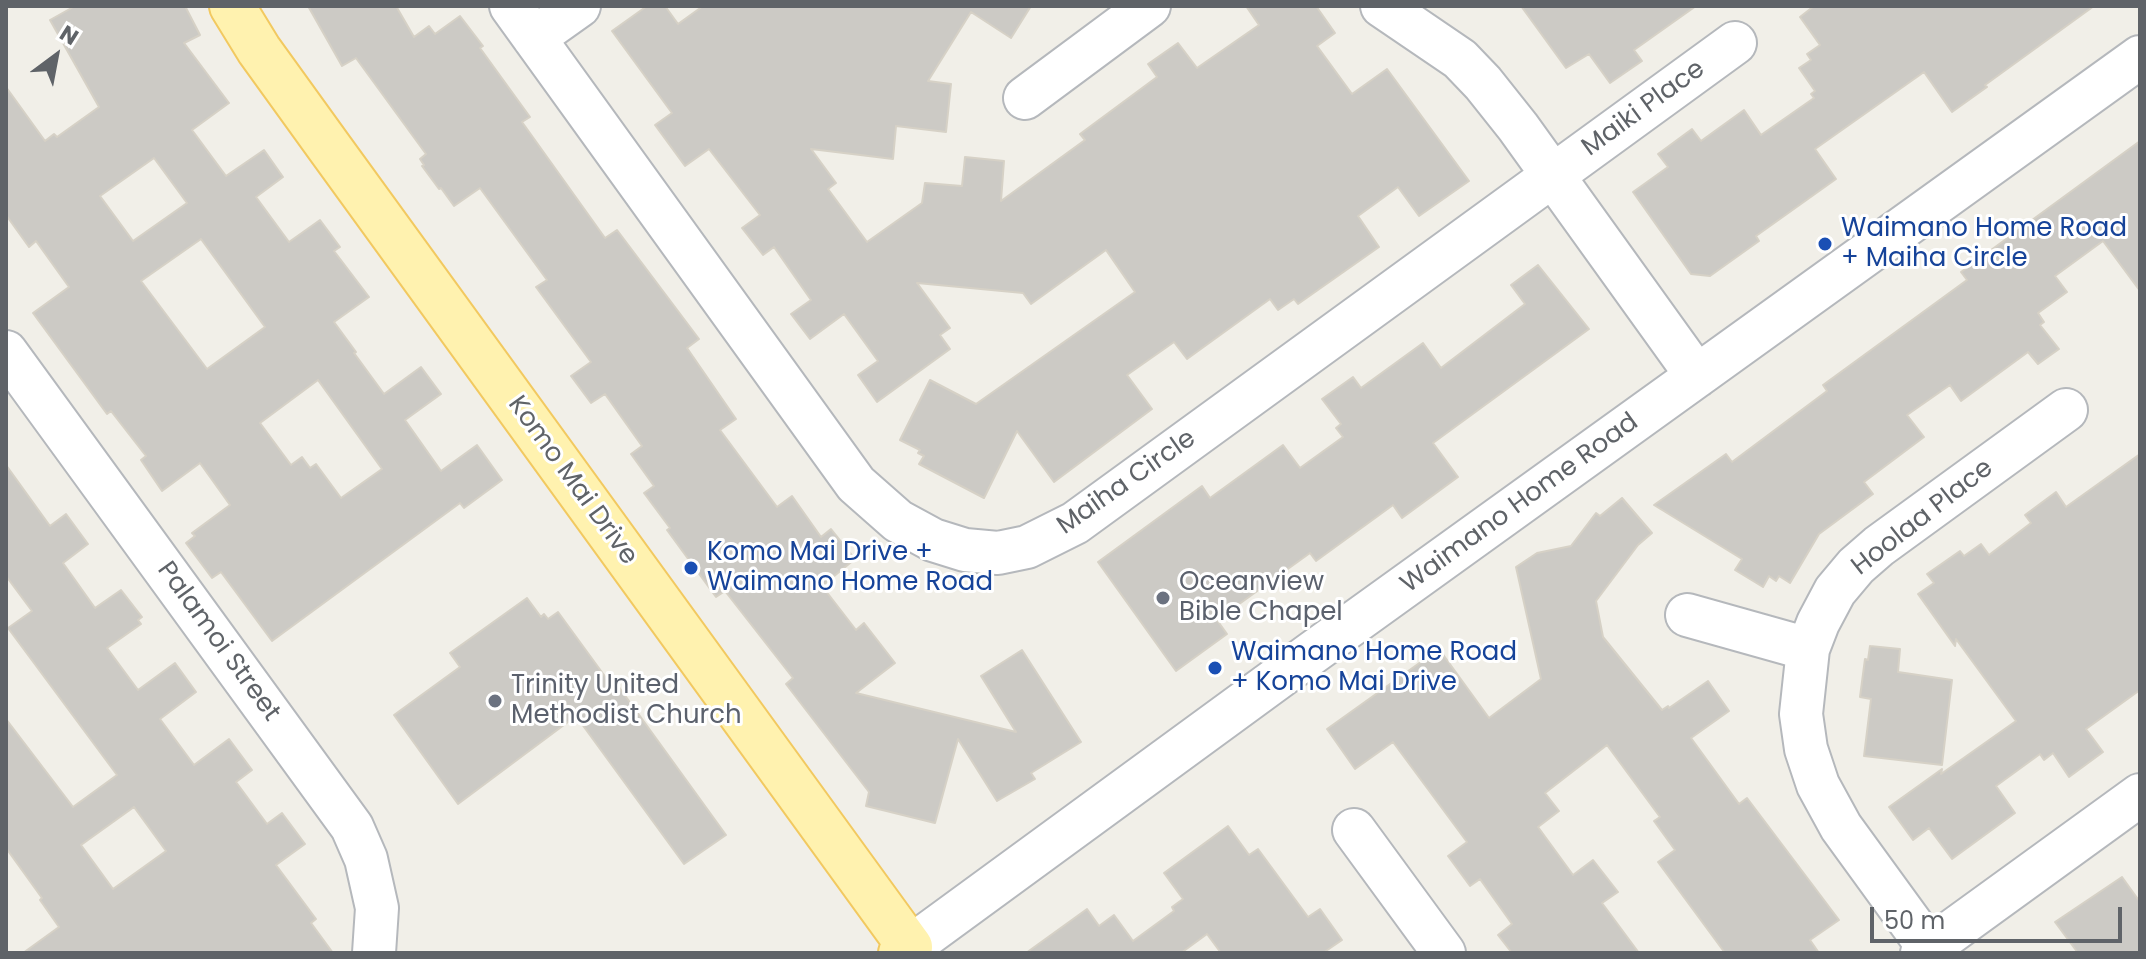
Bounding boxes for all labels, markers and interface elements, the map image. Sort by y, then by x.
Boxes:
north arrow [16,16,96,96]
text: N [54,18,84,53]
street label: Maiki Place [1577,54,1711,164]
place label: Waimano Home Road + Maiha Circle [1841,213,2127,274]
marker: Waimano Home Road + Maiha Circle [1816,235,1834,253]
street label: Komo Mai Drive [500,391,644,571]
street label: Waimano Home Road [1395,407,1645,601]
street label: Maiha Circle [1052,424,1202,542]
street label: Hoolaa Place [1846,453,2000,583]
place label: Komo Mai Drive + Waimano Home Road [707,537,993,598]
street label: Palamoi Street [150,556,286,728]
marker: Komo Mai Drive + Waimano Home Road [682,559,700,577]
place label: Oceanview Bible Chapel [1179,567,1343,628]
marker: Oceanview Bible Chapel [1154,589,1172,607]
place label: Waimano Home Road + Komo Mai Drive [1231,637,1517,698]
marker: Waimano Home Road + Komo Mai Drive [1206,659,1224,677]
place label: Trinity United Methodist Church [511,670,742,732]
marker: Trinity United Methodist Church [486,692,504,710]
scale bar [1874,891,2126,941]
text: 50 m [1884,904,1945,937]

